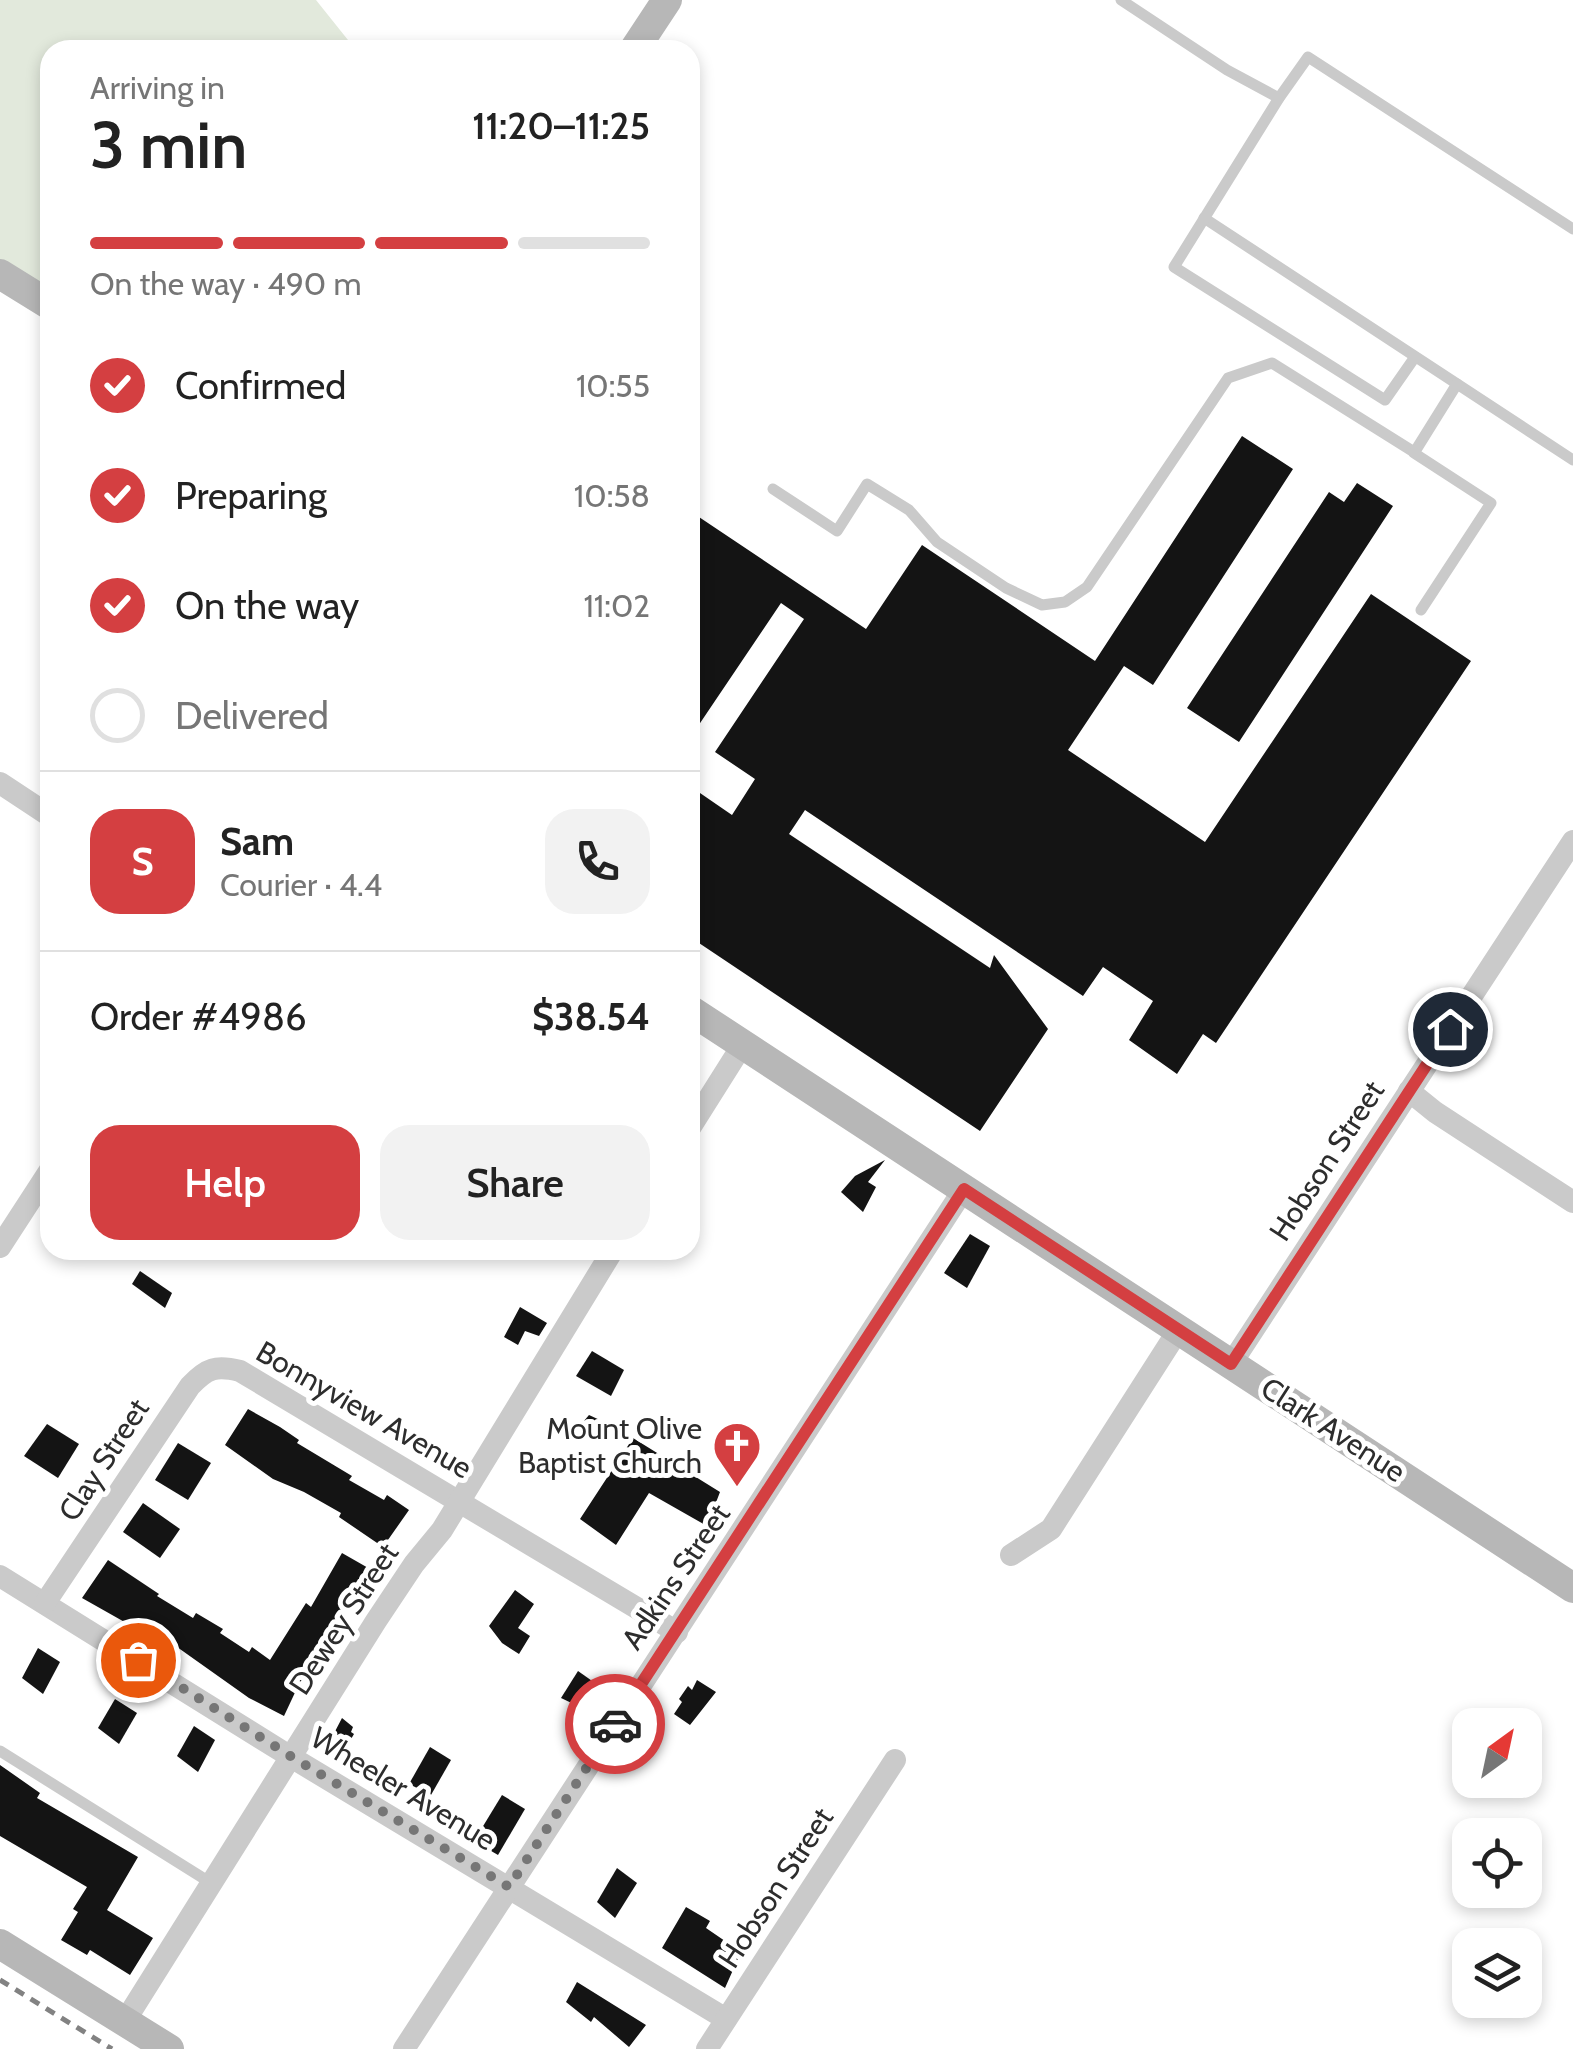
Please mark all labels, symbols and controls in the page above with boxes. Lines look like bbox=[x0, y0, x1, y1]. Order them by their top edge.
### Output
text: Arriving in bbox=[90, 68, 225, 107]
text: 11:20–11:25 bbox=[472, 102, 650, 149]
text: 3 min bbox=[90, 105, 247, 184]
text: On the way · 490 m bbox=[90, 264, 361, 303]
icon: check bbox=[90, 358, 145, 413]
text: Confirmed bbox=[175, 362, 346, 409]
text: 10:55 bbox=[576, 366, 650, 405]
icon: check bbox=[90, 468, 145, 523]
text: Preparing bbox=[175, 472, 327, 519]
text: 10:58 bbox=[574, 476, 650, 515]
icon: check bbox=[90, 578, 145, 633]
text: On the way bbox=[175, 582, 359, 629]
text: 11:02 bbox=[583, 586, 650, 625]
text: Delivered bbox=[175, 692, 329, 739]
button: phone bbox=[545, 809, 650, 914]
text: Sam bbox=[220, 818, 294, 865]
text: S bbox=[131, 838, 154, 885]
text: Courier · 4.4 bbox=[220, 865, 382, 904]
pin bbox=[1408, 987, 1493, 1072]
text: Order #4986 bbox=[90, 993, 307, 1040]
text: $38.54 bbox=[532, 993, 650, 1040]
icon: home bbox=[1423, 1002, 1478, 1057]
street label: Hobson Street bbox=[1261, 1074, 1392, 1248]
button: Help bbox=[90, 1125, 360, 1240]
button: Share bbox=[380, 1125, 650, 1240]
street label: Bonnyview Avenue bbox=[250, 1333, 479, 1486]
street label: Clark Avenue bbox=[1254, 1369, 1412, 1490]
street label: Clay Street bbox=[50, 1392, 157, 1528]
place label: Mount Olive Baptist Church bbox=[518, 1410, 702, 1481]
church icon: Mount Olive Baptist Church bbox=[711, 1420, 763, 1488]
street label: Adkins Street bbox=[613, 1497, 738, 1657]
street label: Dewey Street bbox=[281, 1536, 406, 1701]
pin bbox=[96, 1618, 181, 1703]
icon: bag bbox=[111, 1633, 166, 1688]
courier bbox=[565, 1674, 665, 1774]
icon: car bbox=[588, 1697, 643, 1752]
north arrow bbox=[1452, 1708, 1542, 1798]
map controls bbox=[1452, 1708, 1542, 2018]
street label: Wheeler Avenue bbox=[304, 1719, 502, 1858]
street label: Hobson Street bbox=[710, 1801, 841, 1975]
button: locate bbox=[1452, 1818, 1542, 1908]
button: layers bbox=[1452, 1928, 1542, 2018]

